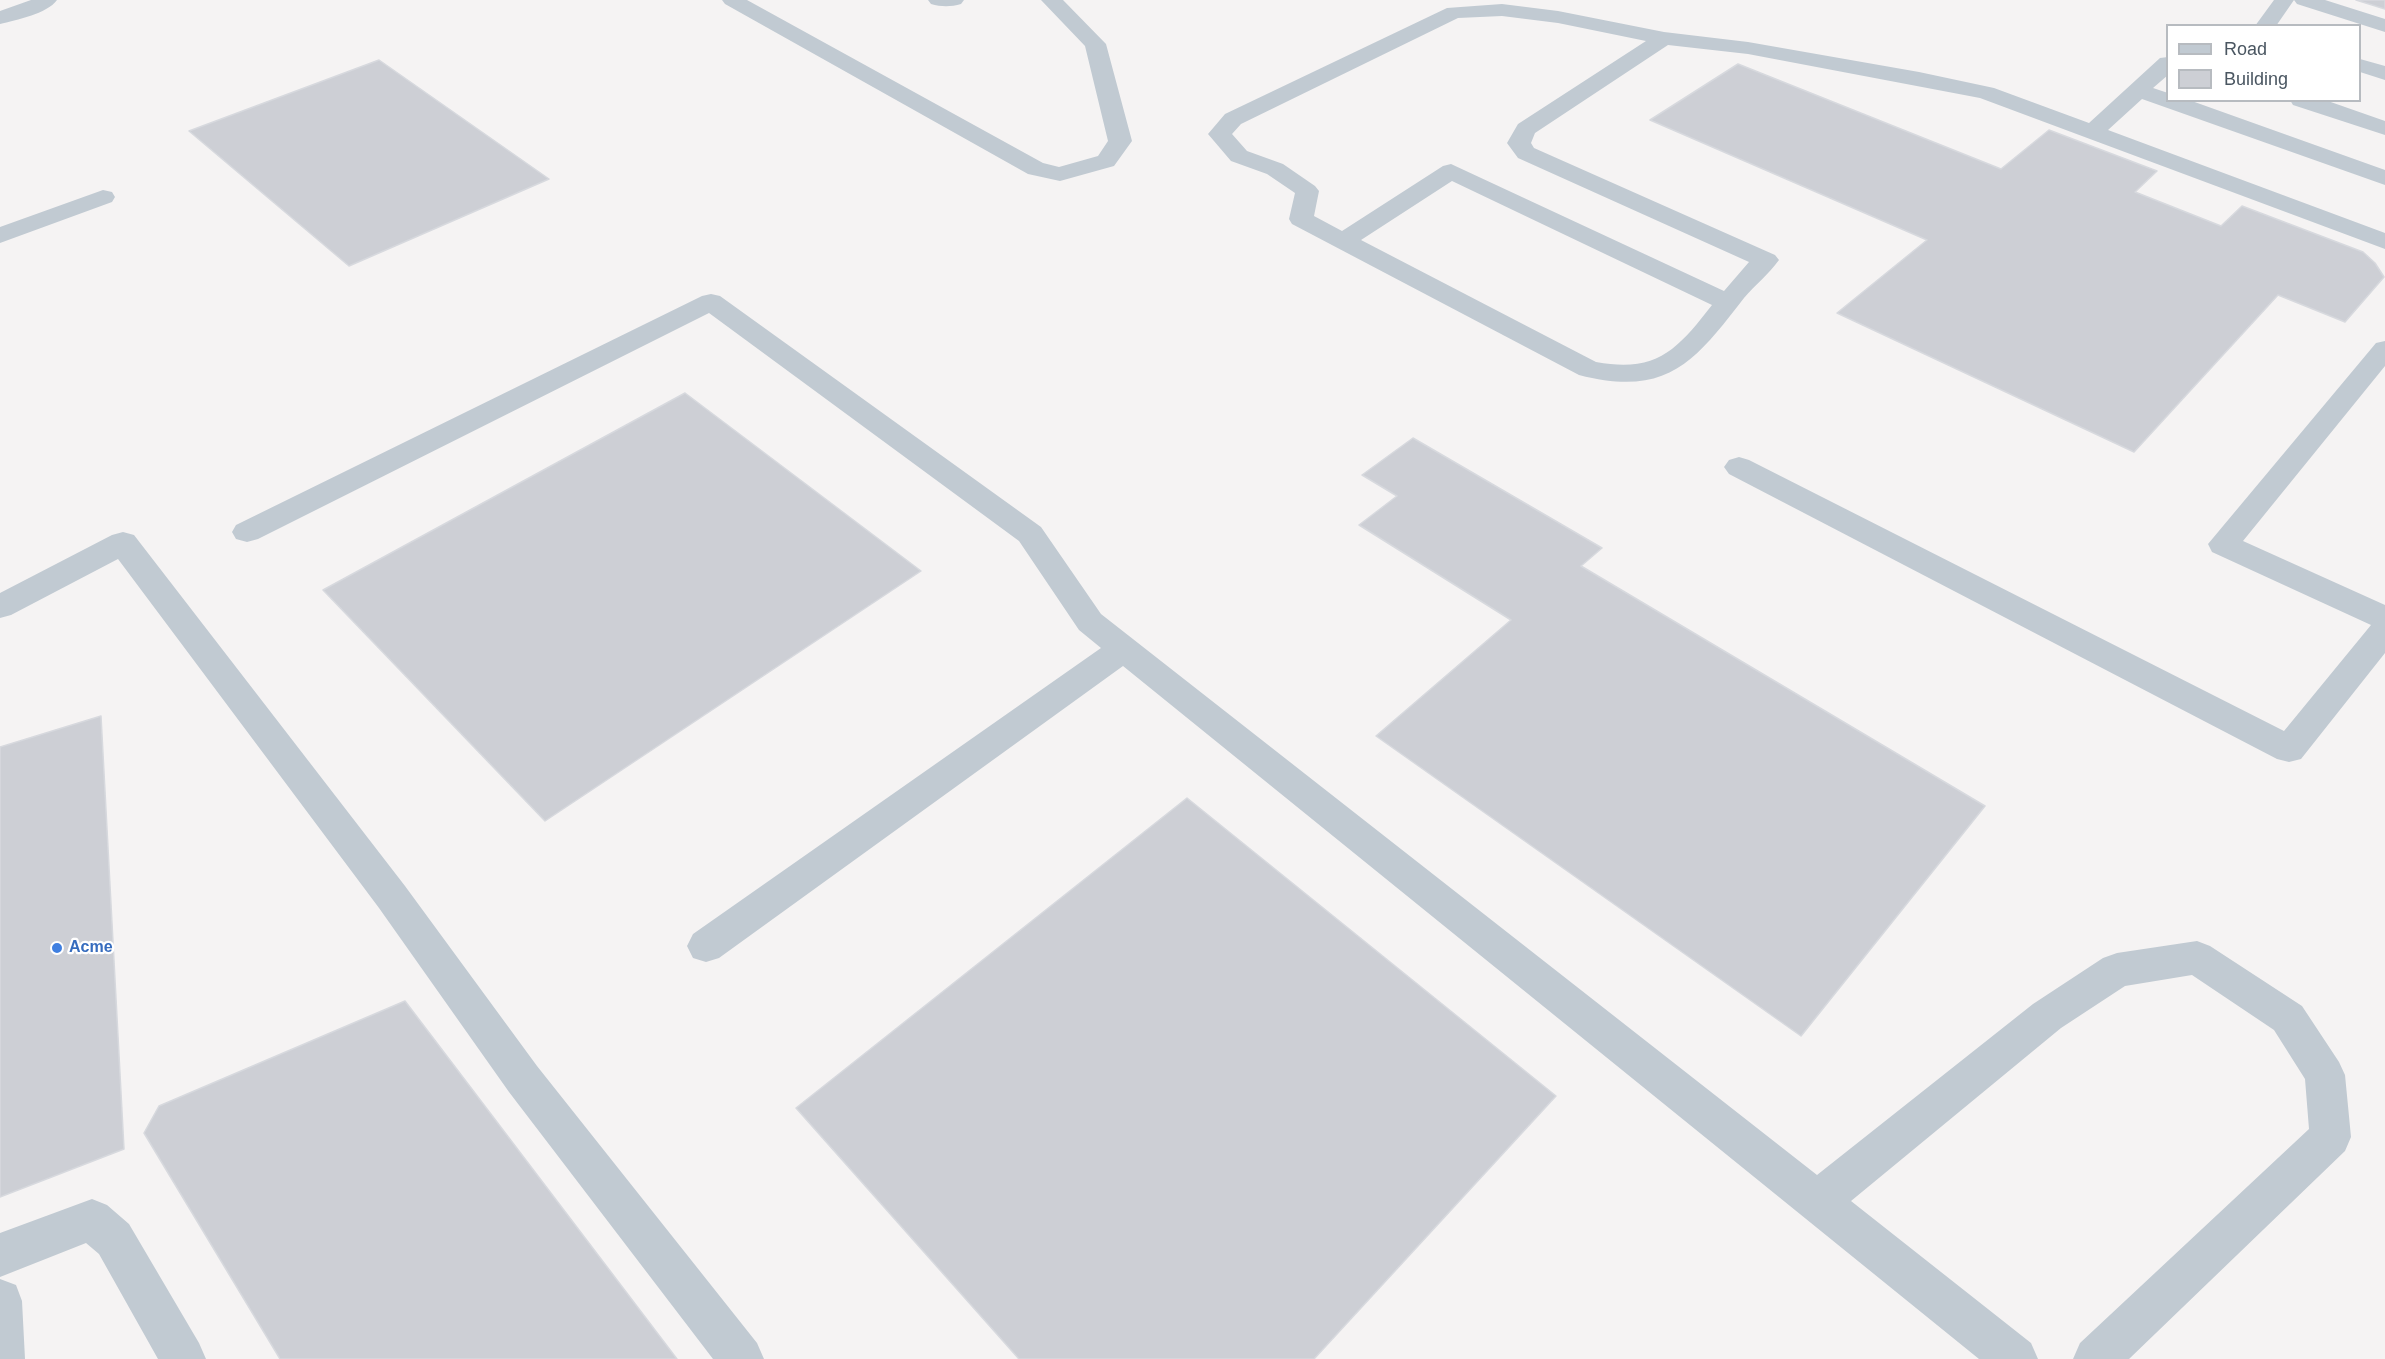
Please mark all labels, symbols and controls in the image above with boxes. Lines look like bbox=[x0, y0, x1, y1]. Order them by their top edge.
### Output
legend bbox=[2166, 24, 2361, 102]
text: Road bbox=[2224, 39, 2267, 59]
text: Building bbox=[2224, 69, 2288, 89]
place label: Acme bbox=[69, 938, 113, 958]
marker: Acme bbox=[50, 941, 64, 955]

